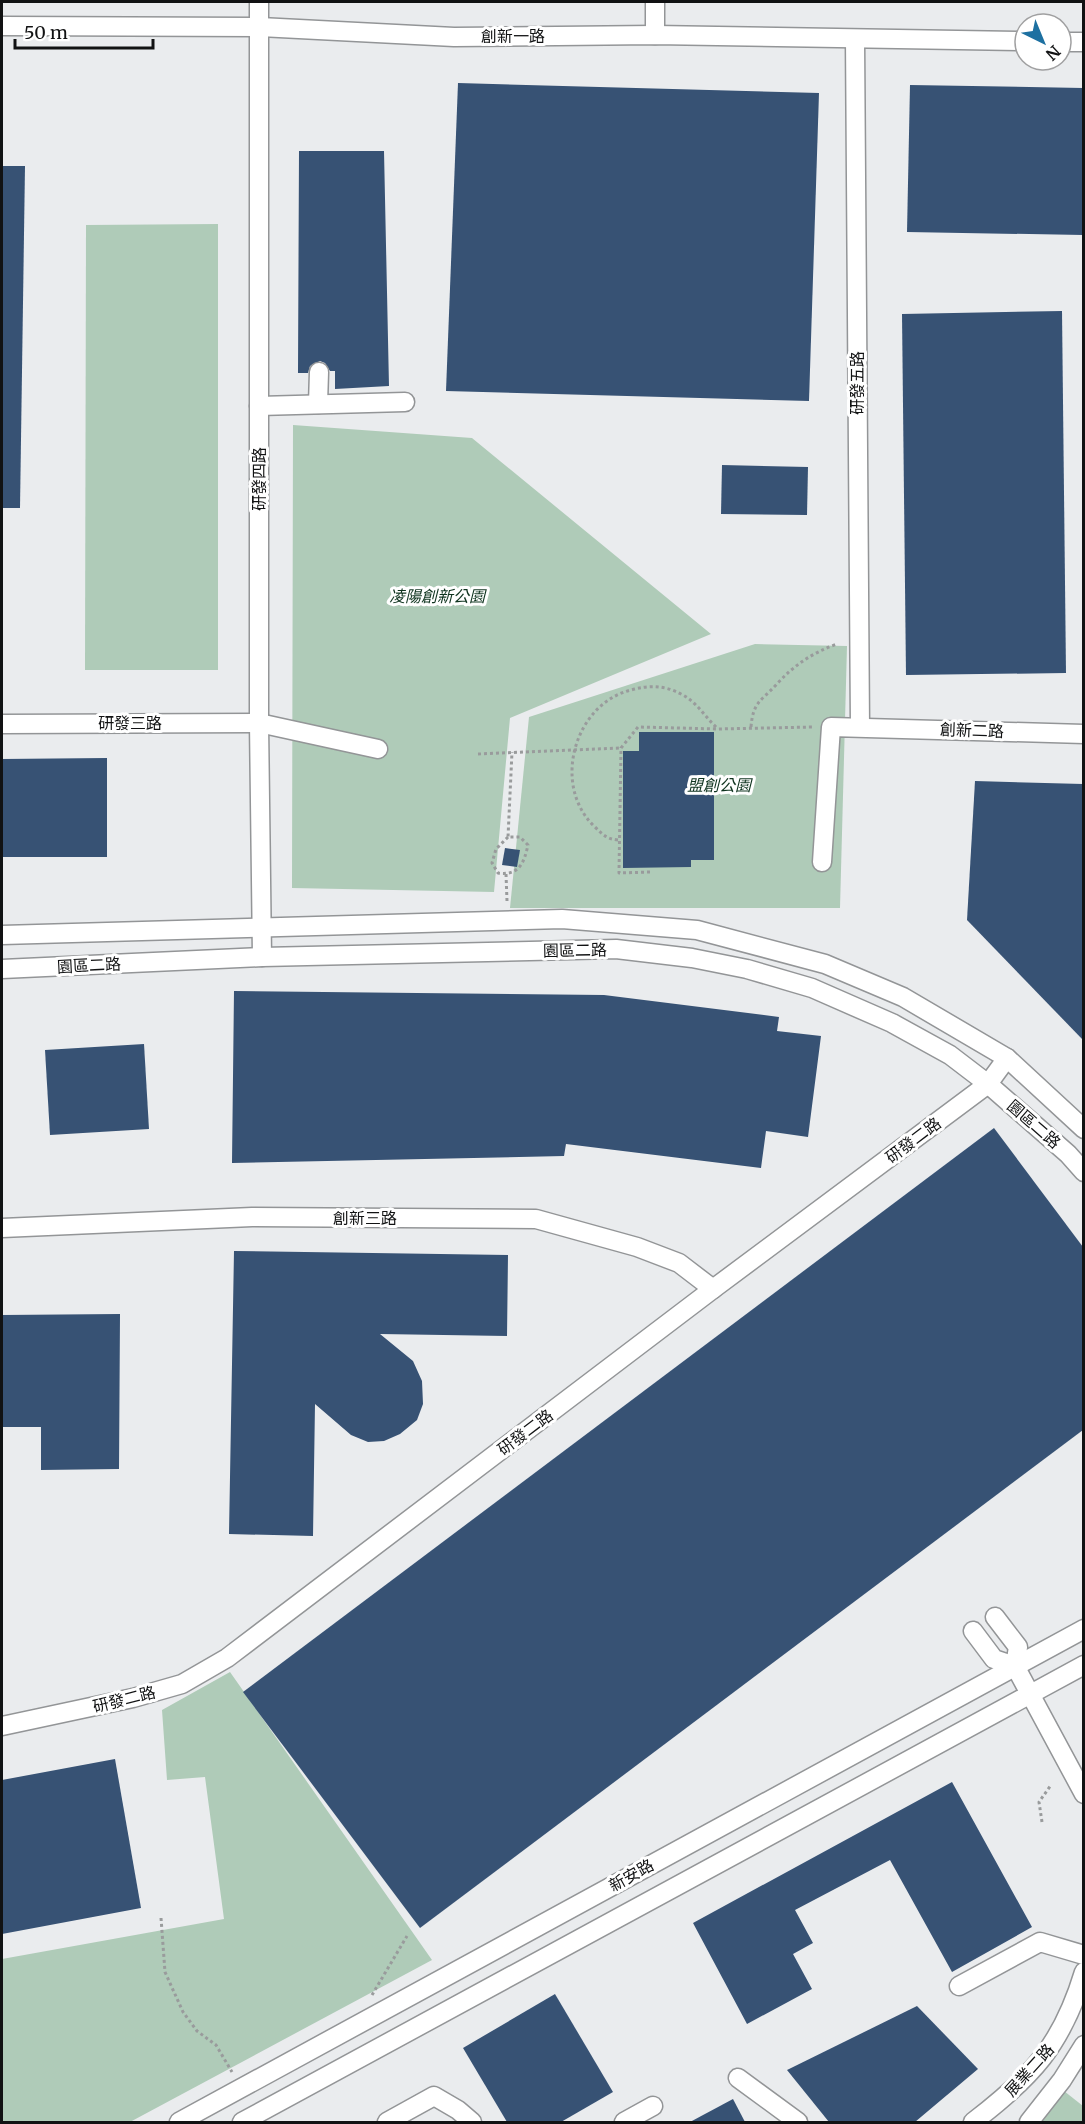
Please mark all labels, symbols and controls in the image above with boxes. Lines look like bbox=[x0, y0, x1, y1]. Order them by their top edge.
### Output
scale bar bbox=[15, 12, 153, 50]
north arrow bbox=[1013, 12, 1073, 72]
text: 50 m bbox=[24, 21, 68, 44]
street label: 創新一路 bbox=[481, 26, 545, 46]
text: N bbox=[1042, 41, 1065, 65]
street label: 研發五路 bbox=[847, 351, 867, 415]
street label: 研發四路 bbox=[249, 447, 269, 511]
park label: 凌陽創新公園 bbox=[389, 586, 487, 606]
street label: 研發三路 bbox=[98, 713, 162, 733]
street label: 創新二路 bbox=[940, 719, 1004, 741]
park label: 盟創公園 bbox=[687, 775, 753, 795]
street label: 園區二路 bbox=[543, 939, 607, 961]
street label: 園區二路 bbox=[57, 953, 121, 977]
street label: 園區二路 bbox=[1003, 1095, 1065, 1153]
street label: 研發二路 bbox=[881, 1113, 945, 1167]
street label: 創新三路 bbox=[333, 1208, 397, 1228]
street label: 研發二路 bbox=[493, 1405, 557, 1459]
street label: 研發二路 bbox=[91, 1682, 157, 1716]
street label: 新安路 bbox=[605, 1855, 657, 1895]
street label: 展業二路 bbox=[1000, 2040, 1058, 2100]

